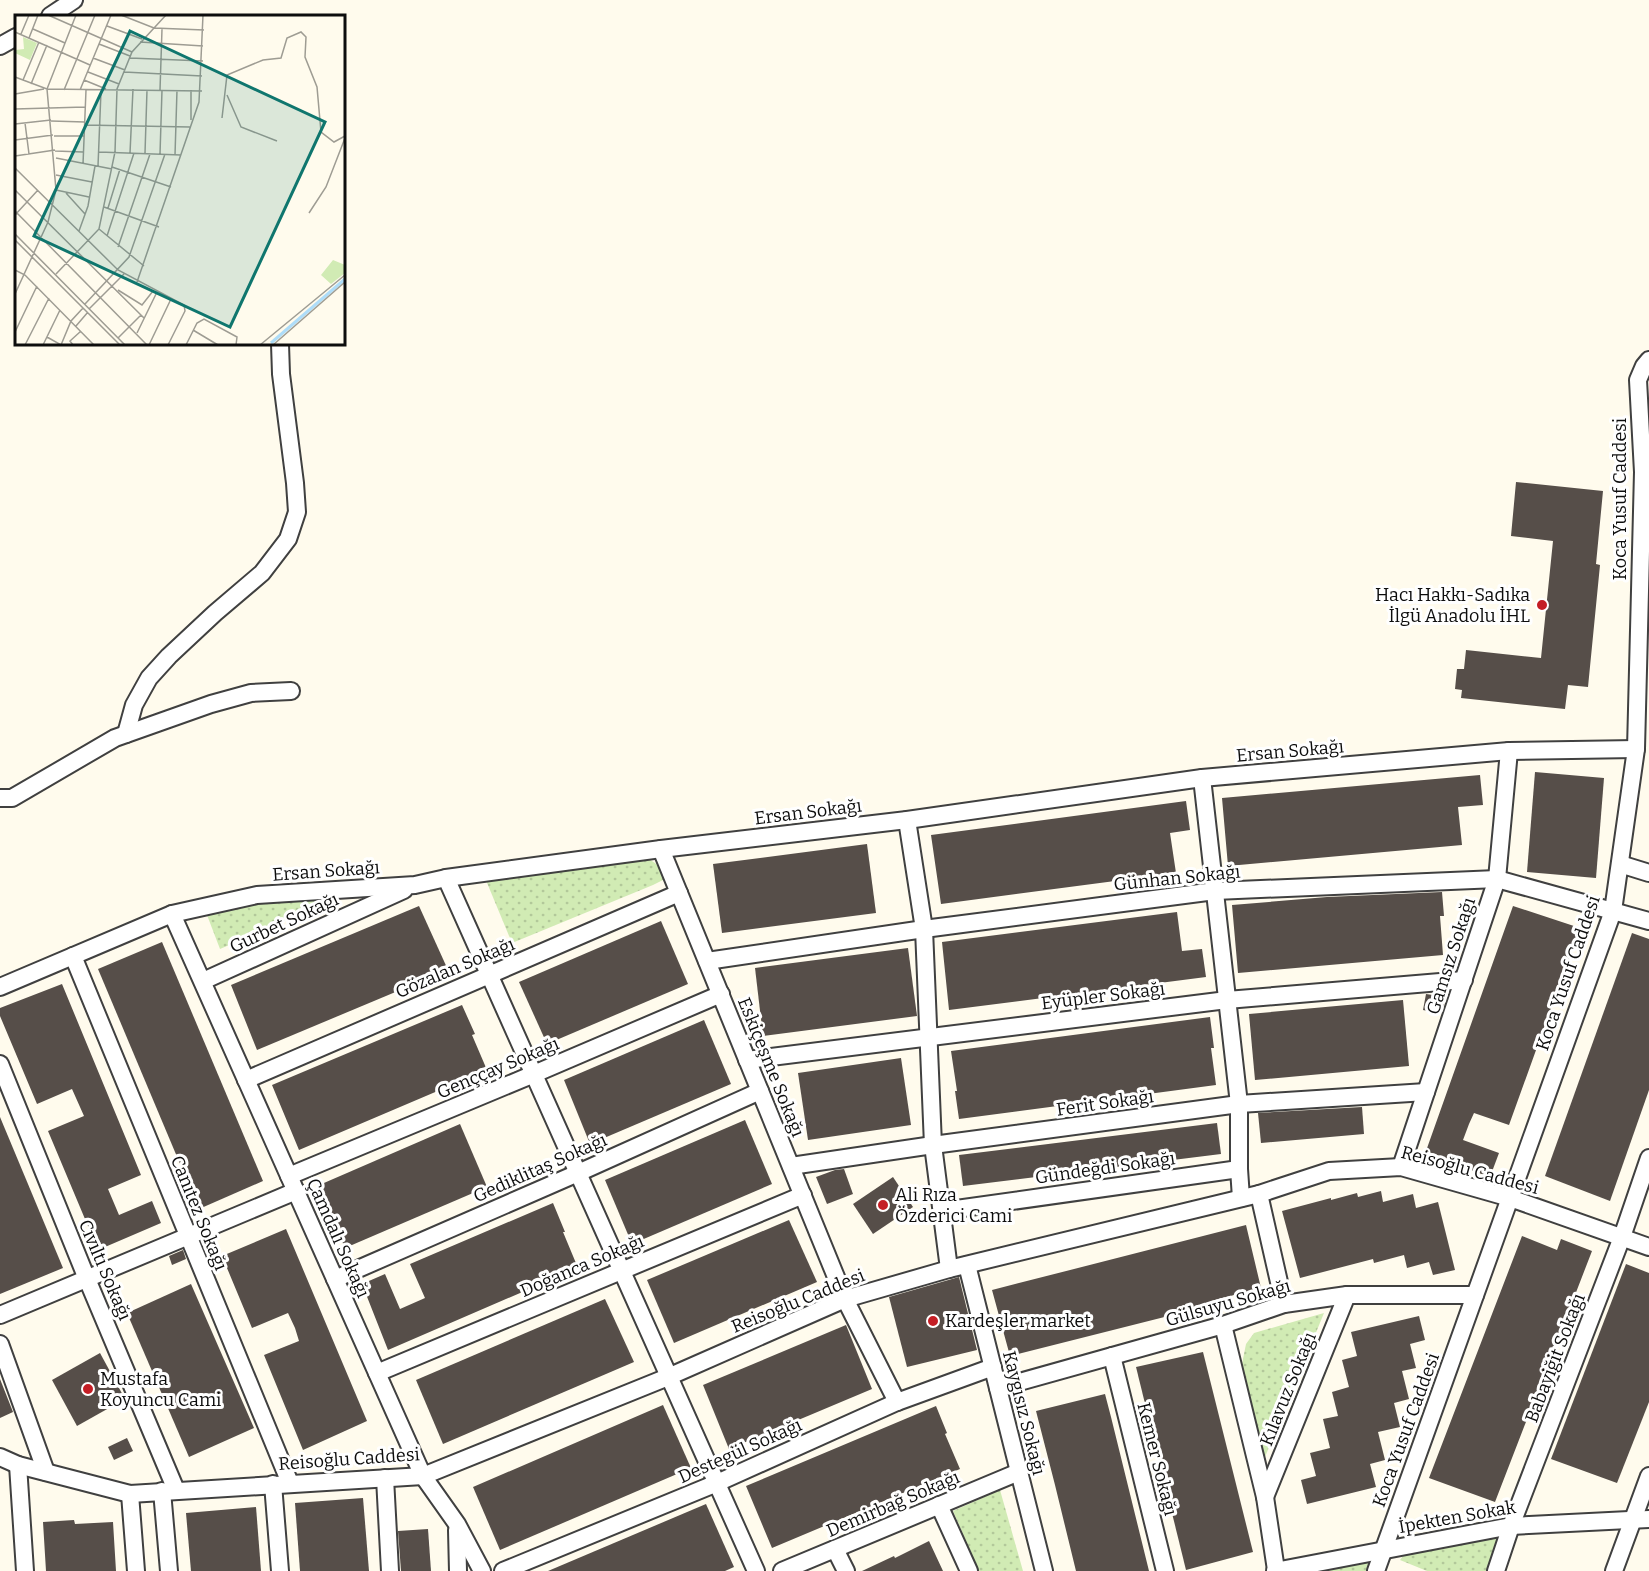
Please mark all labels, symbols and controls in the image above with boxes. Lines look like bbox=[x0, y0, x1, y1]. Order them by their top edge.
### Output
inset map bbox=[15, 15, 345, 345]
street label: Koca Yusuf Caddesi bbox=[1609, 418, 1631, 580]
place label: Hacı Hakkı-Sadıka İlgü Anadolu İHL bbox=[1375, 584, 1530, 627]
marker: Hacı Hakkı-Sadıka İlgü Anadolu İHL bbox=[1535, 598, 1549, 612]
street label: Ersan Sokağı bbox=[1235, 735, 1345, 767]
street label: Ersan Sokağı bbox=[753, 795, 863, 829]
street label: Ersan Sokağı bbox=[271, 856, 381, 886]
street label: Günhan Sokağı bbox=[1113, 860, 1241, 896]
street label: Gurbet Sokağı bbox=[226, 888, 342, 958]
street label: Koca Yusuf Caddesi bbox=[1531, 893, 1605, 1053]
street label: Gamsız Sokağı bbox=[1422, 895, 1480, 1017]
street label: Gözalan Sokağı bbox=[392, 933, 518, 1003]
street label: Eyüpler Sokağı bbox=[1040, 977, 1166, 1015]
street label: Eskiçeşme Sokağı bbox=[733, 994, 809, 1140]
street label: Genççay Sokağı bbox=[434, 1032, 562, 1104]
street label: Ferit Sokağı bbox=[1055, 1085, 1155, 1121]
street label: Gediklitaş Sokağı bbox=[470, 1129, 610, 1207]
street label: Reisoğlu Caddesi bbox=[1399, 1141, 1541, 1199]
street label: Gündeğdi Sokağı bbox=[1034, 1147, 1176, 1189]
street label: Canıtez Sokağı bbox=[166, 1152, 232, 1274]
street label: Çamdalı Sokağı bbox=[302, 1175, 374, 1301]
place label: Ali Rıza Özderici Cami bbox=[895, 1184, 1012, 1227]
marker: Ali Rıza Özderici Cami bbox=[876, 1198, 890, 1212]
street label: Cıvıltı Sokağı bbox=[74, 1216, 136, 1324]
street label: Doğanca Sokağı bbox=[517, 1230, 647, 1302]
street label: Reisoğlu Caddesi bbox=[728, 1264, 868, 1338]
street label: Gülsuyu Sokağı bbox=[1163, 1275, 1293, 1331]
street label: Babayiğit Sokağı bbox=[1520, 1290, 1590, 1426]
place label: Kardeşler market bbox=[945, 1310, 1091, 1332]
marker: Kardeşler market bbox=[926, 1314, 940, 1328]
street label: Kılavuz Sokağı bbox=[1255, 1329, 1321, 1449]
street label: Kaygısız Sokağı bbox=[998, 1349, 1050, 1477]
street label: Koca Yusuf Caddesi bbox=[1368, 1350, 1444, 1510]
place label: Mustafa Koyuncu Cami bbox=[100, 1368, 221, 1411]
marker: Mustafa Koyuncu Cami bbox=[81, 1382, 95, 1396]
street label: Kemer Sokağı bbox=[1132, 1400, 1182, 1518]
street label: Destegül Sokağı bbox=[675, 1414, 805, 1488]
street label: Reisoğlu Caddesi bbox=[278, 1443, 420, 1475]
street label: Demirbağ Sokağı bbox=[823, 1466, 963, 1542]
street label: İpekten Sokak bbox=[1397, 1496, 1518, 1538]

